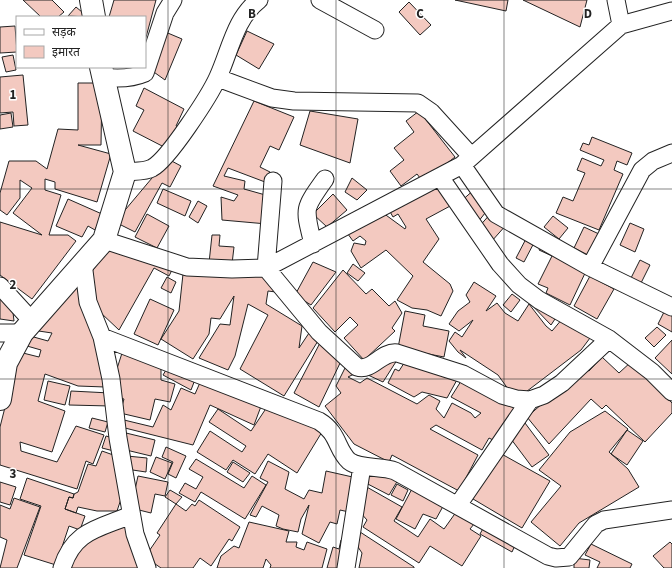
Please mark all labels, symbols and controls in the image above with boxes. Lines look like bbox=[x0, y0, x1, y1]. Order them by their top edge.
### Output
text: B bbox=[248, 5, 256, 23]
text: C bbox=[416, 5, 424, 23]
text: D bbox=[584, 5, 592, 23]
legend bbox=[16, 16, 146, 68]
text: सड़क bbox=[52, 24, 77, 41]
text: इमारत bbox=[52, 44, 81, 61]
text: 1 bbox=[10, 86, 17, 104]
text: 2 bbox=[10, 276, 17, 294]
text: 3 bbox=[10, 465, 17, 483]

